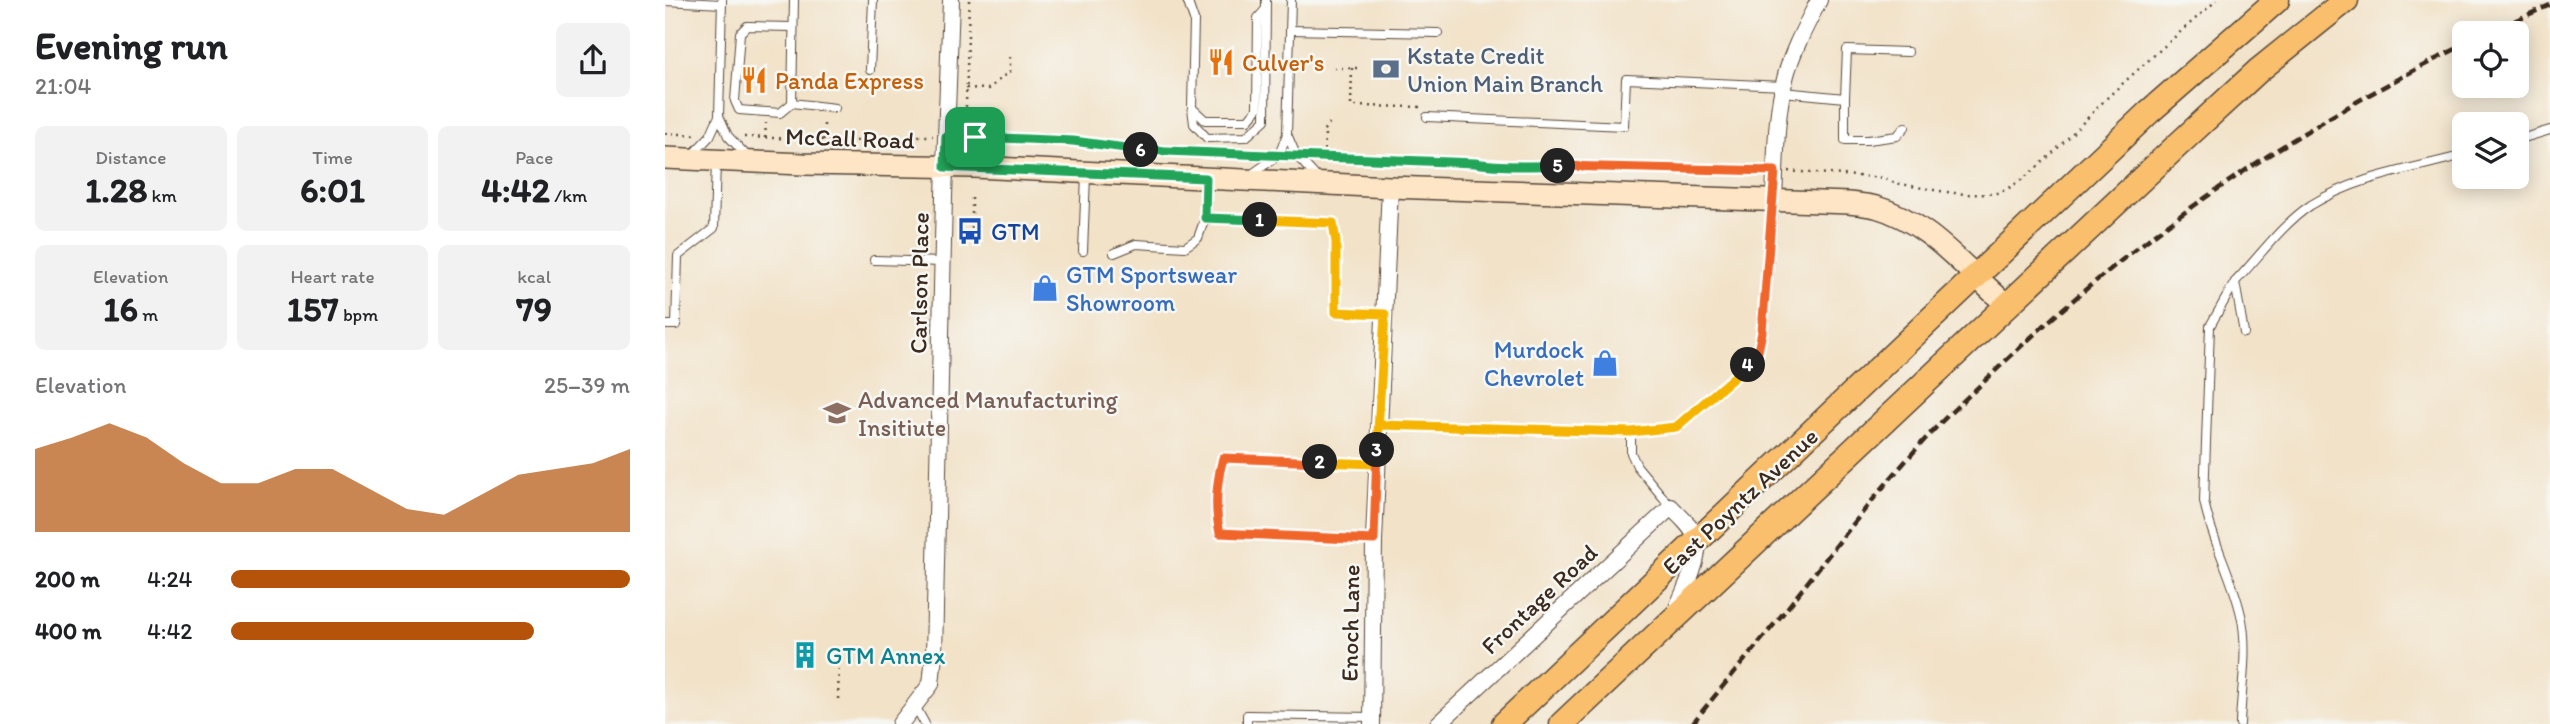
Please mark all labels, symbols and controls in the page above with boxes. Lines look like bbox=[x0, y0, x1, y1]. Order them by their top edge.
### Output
map controls bbox=[2452, 21, 2529, 189]
button: locate bbox=[2452, 21, 2529, 98]
text: Evening run bbox=[35, 23, 228, 69]
button: share bbox=[556, 23, 630, 97]
place label: Kstate Credit Union Main Branch bbox=[1407, 41, 1603, 98]
restaurant icon: Culver's bbox=[1206, 47, 1236, 77]
place label: Culver's bbox=[1242, 48, 1325, 77]
bank icon: Kstate Credit Union Main Branch bbox=[1371, 54, 1401, 84]
restaurant icon: Panda Express bbox=[739, 65, 769, 95]
place label: Panda Express bbox=[775, 66, 924, 95]
text: 21:04 bbox=[35, 72, 91, 100]
pin bbox=[945, 107, 1005, 167]
button: layers bbox=[2452, 112, 2529, 189]
icon: arrive bbox=[956, 118, 994, 156]
street label: McCall Road bbox=[785, 121, 915, 155]
pin: 6 bbox=[1123, 132, 1159, 168]
text: 6 bbox=[1135, 138, 1146, 161]
text: Distance bbox=[95, 146, 166, 169]
text: Time bbox=[312, 146, 353, 169]
text: Pace bbox=[515, 146, 553, 169]
pin: 5 bbox=[1541, 148, 1575, 184]
text: 5 bbox=[1553, 154, 1562, 177]
text: 1.28 bbox=[85, 169, 147, 211]
text: 6:01 bbox=[300, 169, 365, 211]
text: 4:42 bbox=[481, 169, 550, 211]
text: km bbox=[147, 184, 177, 207]
text: /km bbox=[550, 184, 587, 207]
pin: 1 bbox=[1243, 202, 1277, 238]
text: 1 bbox=[1255, 208, 1264, 231]
street label: Carlson Place bbox=[903, 212, 935, 354]
bus stop icon: GTM bbox=[955, 216, 985, 246]
place label: GTM bbox=[991, 217, 1040, 246]
place label: GTM Sportswear Showroom bbox=[1066, 260, 1238, 317]
text: Elevation bbox=[93, 265, 169, 288]
text: Heart rate bbox=[290, 265, 375, 288]
text: kcal bbox=[517, 265, 551, 288]
shop icon: GTM Sportswear Showroom bbox=[1030, 273, 1060, 303]
text: 16 bbox=[103, 288, 138, 330]
text: 157 bbox=[287, 288, 339, 330]
text: 79 bbox=[516, 288, 552, 330]
text: m bbox=[138, 303, 158, 326]
text: bpm bbox=[339, 303, 378, 326]
place label: Murdock Chevrolet bbox=[1484, 335, 1585, 392]
shop icon: Murdock Chevrolet bbox=[1590, 348, 1620, 378]
pin: 4 bbox=[1731, 348, 1765, 382]
text: 4 bbox=[1742, 353, 1753, 376]
text: Elevation bbox=[35, 371, 126, 399]
text: 25–39 m bbox=[544, 371, 630, 399]
place label: Advanced Manufacturing Insitiute bbox=[858, 385, 1118, 442]
school or university icon: Advanced Manufacturing Insitiute bbox=[822, 398, 852, 428]
street label: East Poyntz Avenue bbox=[1656, 421, 1824, 581]
pin: 3 bbox=[1359, 433, 1395, 468]
text: 3 bbox=[1371, 438, 1382, 461]
pin: 2 bbox=[1303, 444, 1337, 480]
text: 2 bbox=[1315, 450, 1325, 473]
street label: Frontage Road bbox=[1475, 538, 1603, 660]
street label: Enoch Lane bbox=[1334, 564, 1366, 682]
text: 200 m bbox=[35, 565, 100, 593]
text: 4:24 bbox=[147, 565, 192, 593]
text: 400 m bbox=[35, 617, 102, 645]
text: 4:42 bbox=[147, 617, 192, 645]
building icon: GTM Annex bbox=[790, 640, 820, 670]
place label: GTM Annex bbox=[826, 641, 945, 670]

